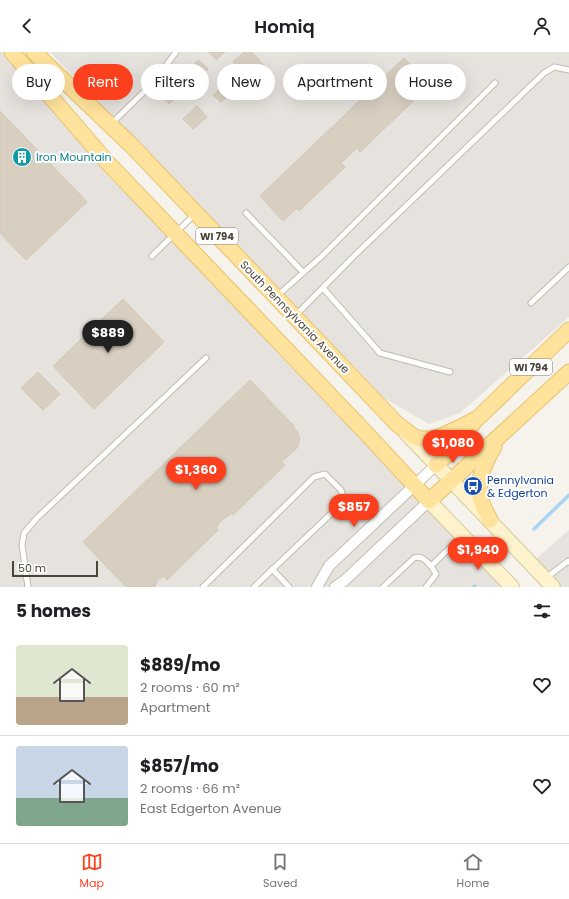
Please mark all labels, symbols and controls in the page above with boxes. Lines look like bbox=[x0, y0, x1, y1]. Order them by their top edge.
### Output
text: Homiq bbox=[254, 14, 315, 39]
icon: back bbox=[16, 15, 38, 37]
icon: person bbox=[531, 15, 553, 37]
chip: Buy bbox=[12, 64, 65, 100]
chip: Rent bbox=[73, 64, 133, 100]
chip: Filters bbox=[141, 64, 209, 100]
chip: New bbox=[217, 64, 275, 100]
chip: Apartment bbox=[283, 64, 387, 100]
chip: House bbox=[395, 64, 466, 100]
building icon: Iron Mountain bbox=[11, 146, 33, 168]
place label: Iron Mountain bbox=[36, 149, 112, 165]
road number: WI 794 bbox=[196, 228, 238, 244]
street label: South Pennsylvania Avenue bbox=[237, 257, 353, 377]
pin: $889 bbox=[84, 320, 132, 354]
text: $889 bbox=[91, 323, 125, 342]
road number: WI 794 bbox=[510, 359, 552, 375]
pin: $1,080 bbox=[420, 430, 486, 464]
text: $1,080 bbox=[432, 433, 474, 452]
pin: $1,360 bbox=[163, 457, 229, 491]
text: $1,360 bbox=[175, 460, 217, 479]
place label: Pennylvania & Edgerton bbox=[487, 472, 554, 501]
bus stop icon: Pennylvania & Edgerton bbox=[462, 475, 484, 497]
pin: $857 bbox=[330, 494, 378, 528]
text: $857 bbox=[338, 497, 370, 516]
pin: $1,940 bbox=[445, 537, 511, 571]
text: $1,940 bbox=[457, 540, 499, 559]
scale bar bbox=[12, 559, 98, 578]
text: 50 m bbox=[18, 560, 46, 576]
text: 5 homes bbox=[16, 599, 91, 623]
icon: filters bbox=[531, 600, 553, 622]
text: $889/mo bbox=[140, 653, 220, 677]
icon: home bbox=[48, 661, 96, 709]
icon: heart bbox=[531, 674, 553, 696]
text: 2 rooms · 60 m² bbox=[140, 678, 240, 697]
text: Apartment bbox=[140, 698, 210, 717]
text: $857/mo bbox=[140, 754, 219, 778]
icon: home bbox=[48, 762, 96, 810]
icon: heart bbox=[531, 775, 553, 797]
text: 2 rooms · 66 m² bbox=[140, 779, 240, 798]
text: East Edgerton Avenue bbox=[140, 799, 281, 818]
tab: Map bbox=[80, 851, 104, 892]
tab: Saved bbox=[263, 851, 297, 892]
tab: Home bbox=[457, 851, 489, 892]

